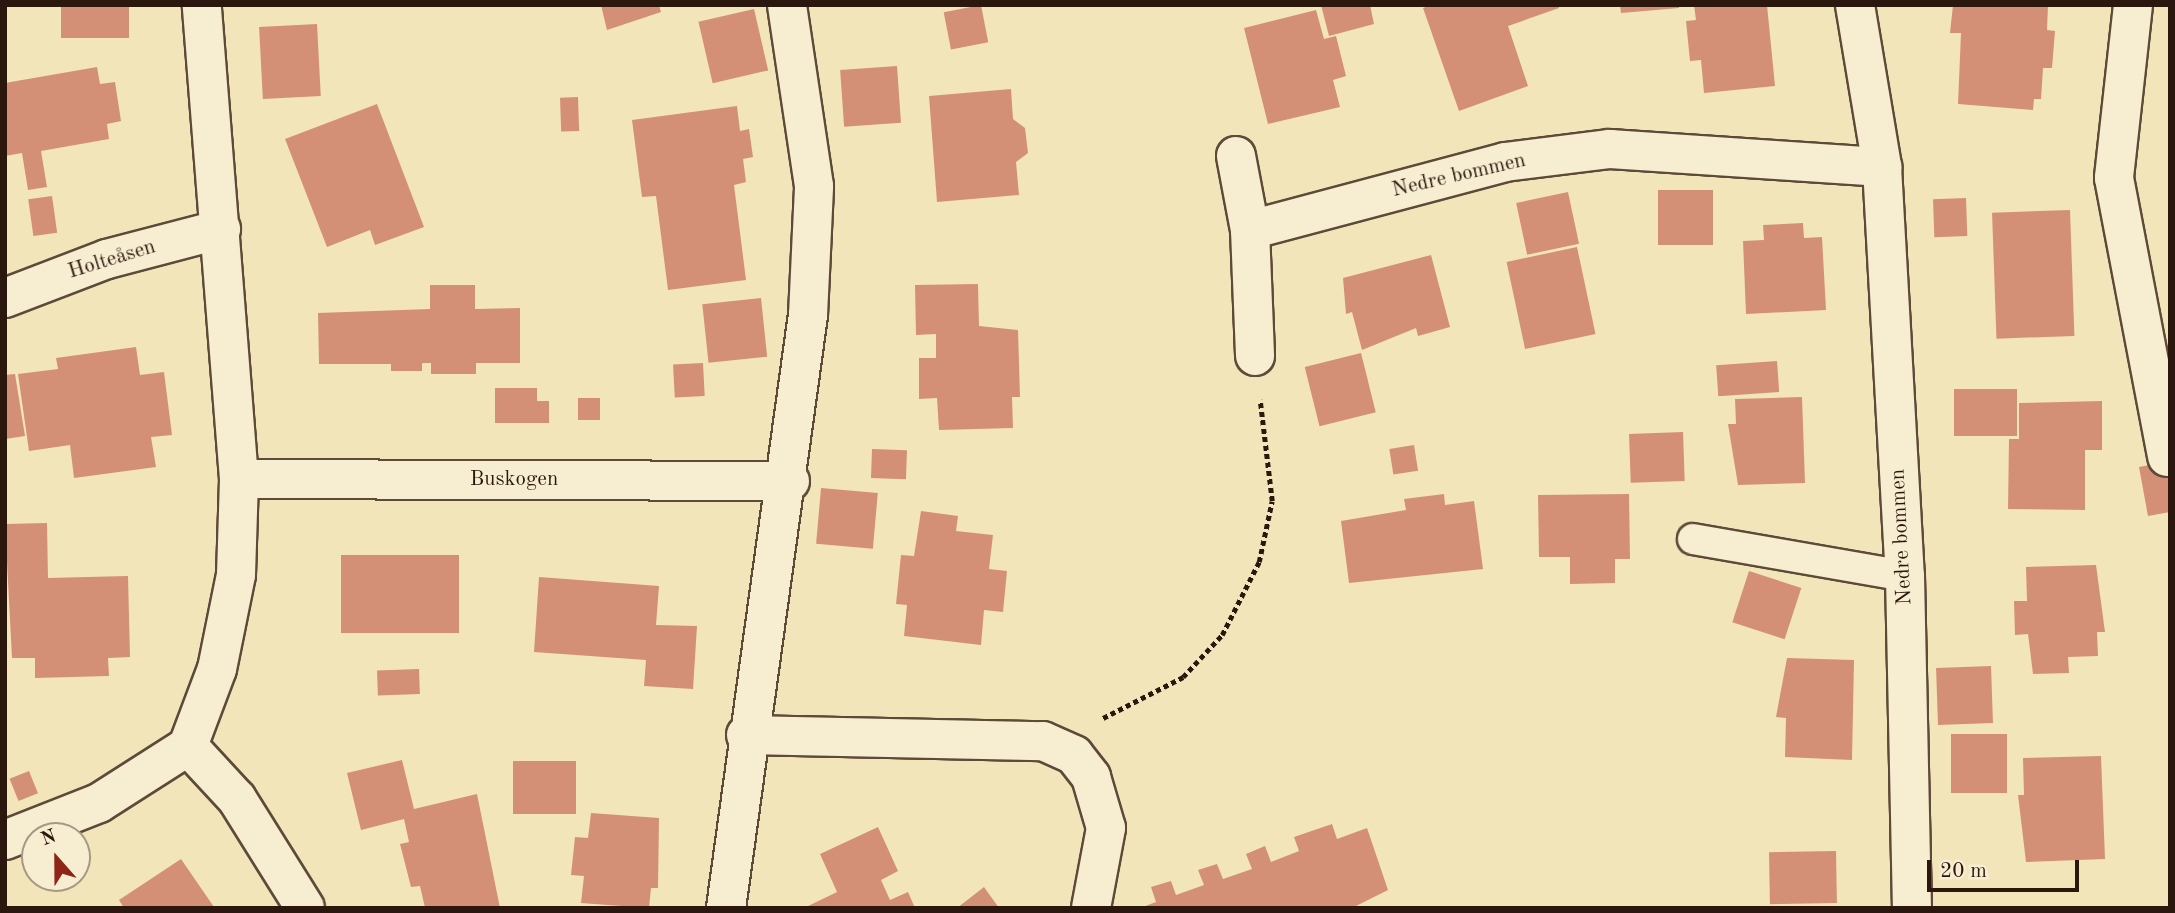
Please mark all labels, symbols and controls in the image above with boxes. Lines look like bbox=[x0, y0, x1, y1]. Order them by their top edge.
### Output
street label: Nedre bommen bbox=[1390, 148, 1528, 204]
street label: Holteåsen bbox=[65, 235, 159, 285]
street label: Buskogen bbox=[470, 467, 558, 493]
street label: Nedre bommen bbox=[1886, 468, 1918, 606]
north arrow bbox=[21, 822, 91, 892]
text: N bbox=[39, 827, 59, 850]
scale bar bbox=[1930, 846, 2082, 890]
text: 20 m bbox=[1940, 861, 1987, 882]

